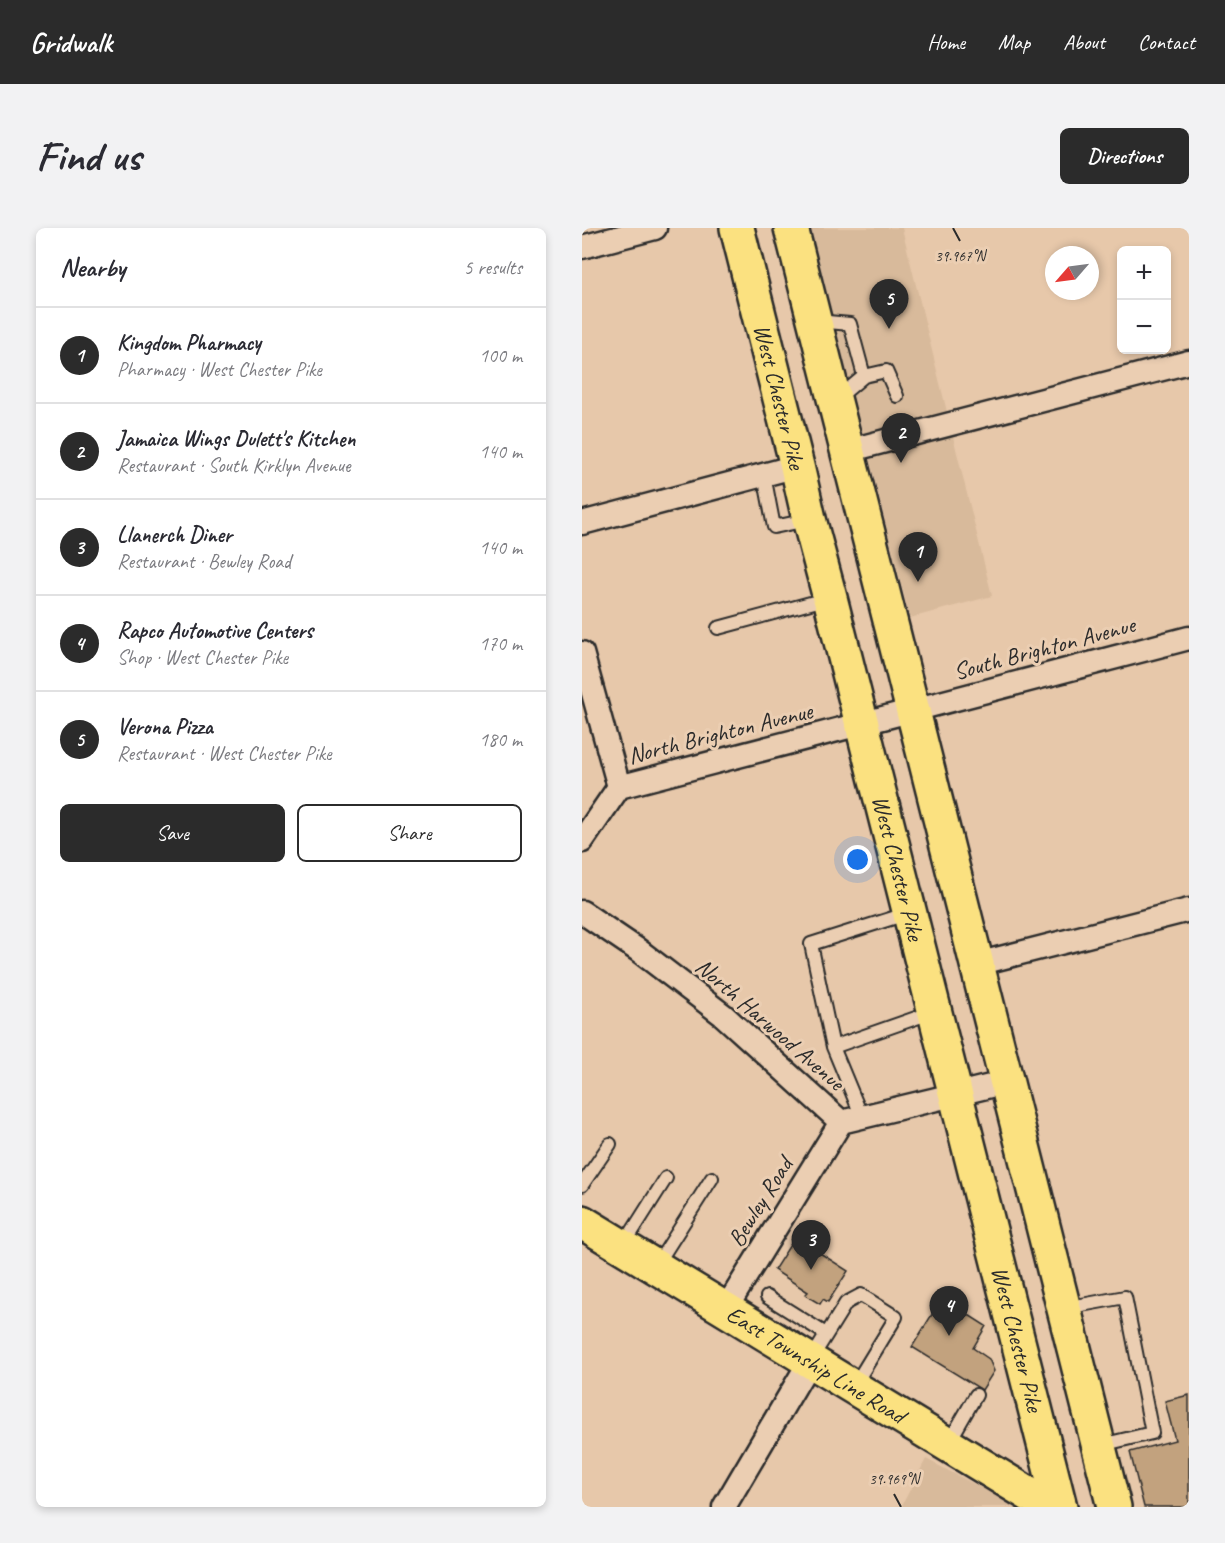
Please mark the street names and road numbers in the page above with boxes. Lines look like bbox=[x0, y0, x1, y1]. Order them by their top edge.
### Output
street label: West Chester Pike bbox=[747, 321, 813, 474]
street label: South Brighton Avenue bbox=[950, 609, 1140, 687]
street label: North Brighton Avenue bbox=[625, 695, 818, 770]
street label: West Chester Pike bbox=[866, 792, 932, 946]
street label: North Harwood Avenue bbox=[689, 951, 852, 1098]
street label: Bewley Road bbox=[721, 1149, 801, 1252]
street label: West Chester Pike bbox=[985, 1263, 1051, 1417]
street label: East Township Line Road bbox=[721, 1299, 914, 1432]

